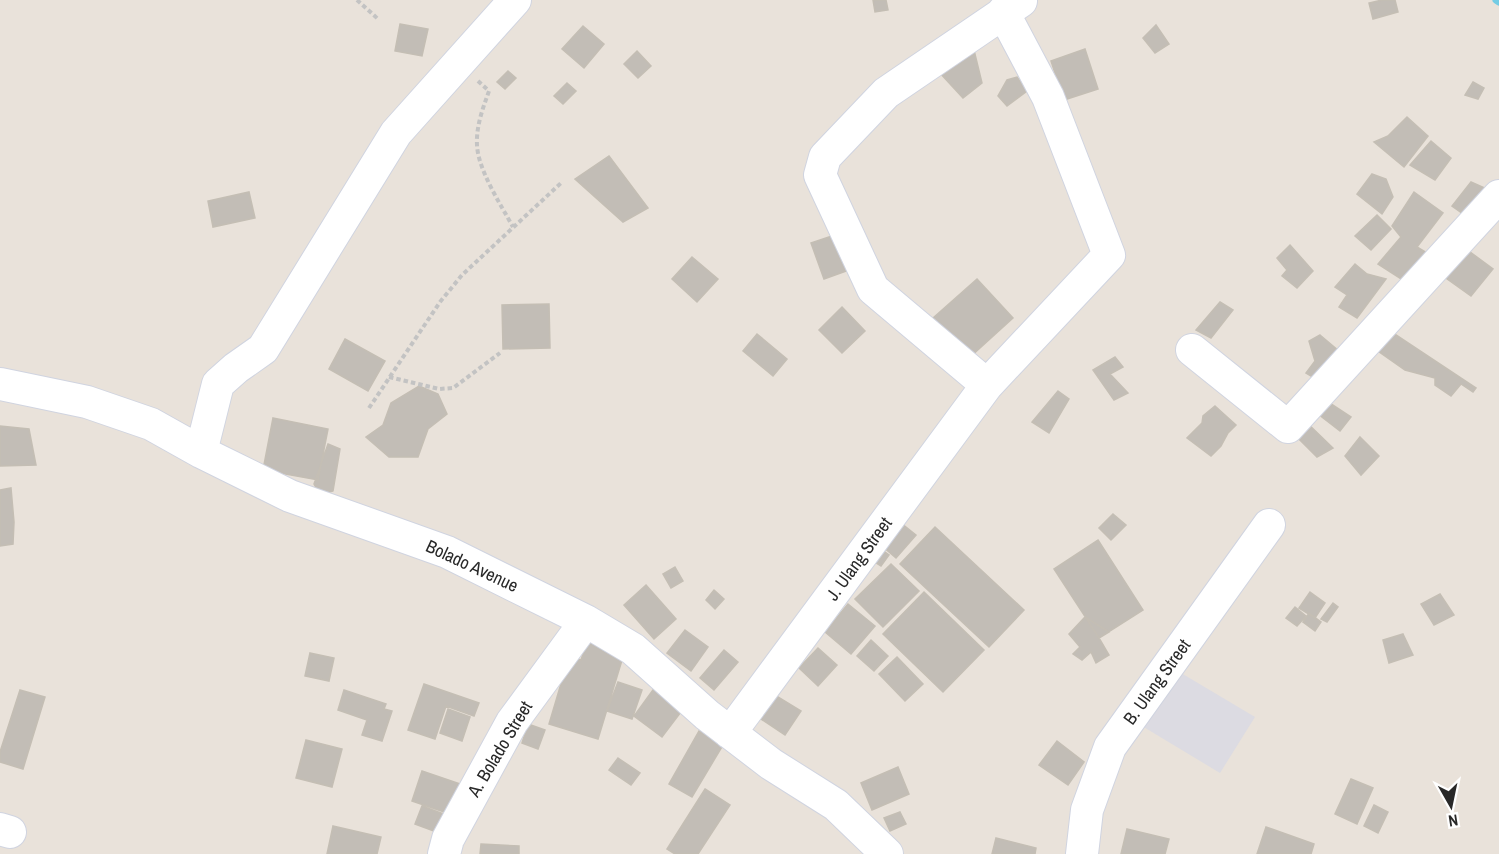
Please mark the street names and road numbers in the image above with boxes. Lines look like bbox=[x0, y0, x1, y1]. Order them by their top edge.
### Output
street label: J. Ulang Street bbox=[820, 512, 897, 606]
street label: Bolado Avenue bbox=[422, 533, 522, 598]
street label: B. Ulang Street bbox=[1117, 634, 1196, 730]
street label: A. Bolado Street bbox=[461, 696, 538, 802]

